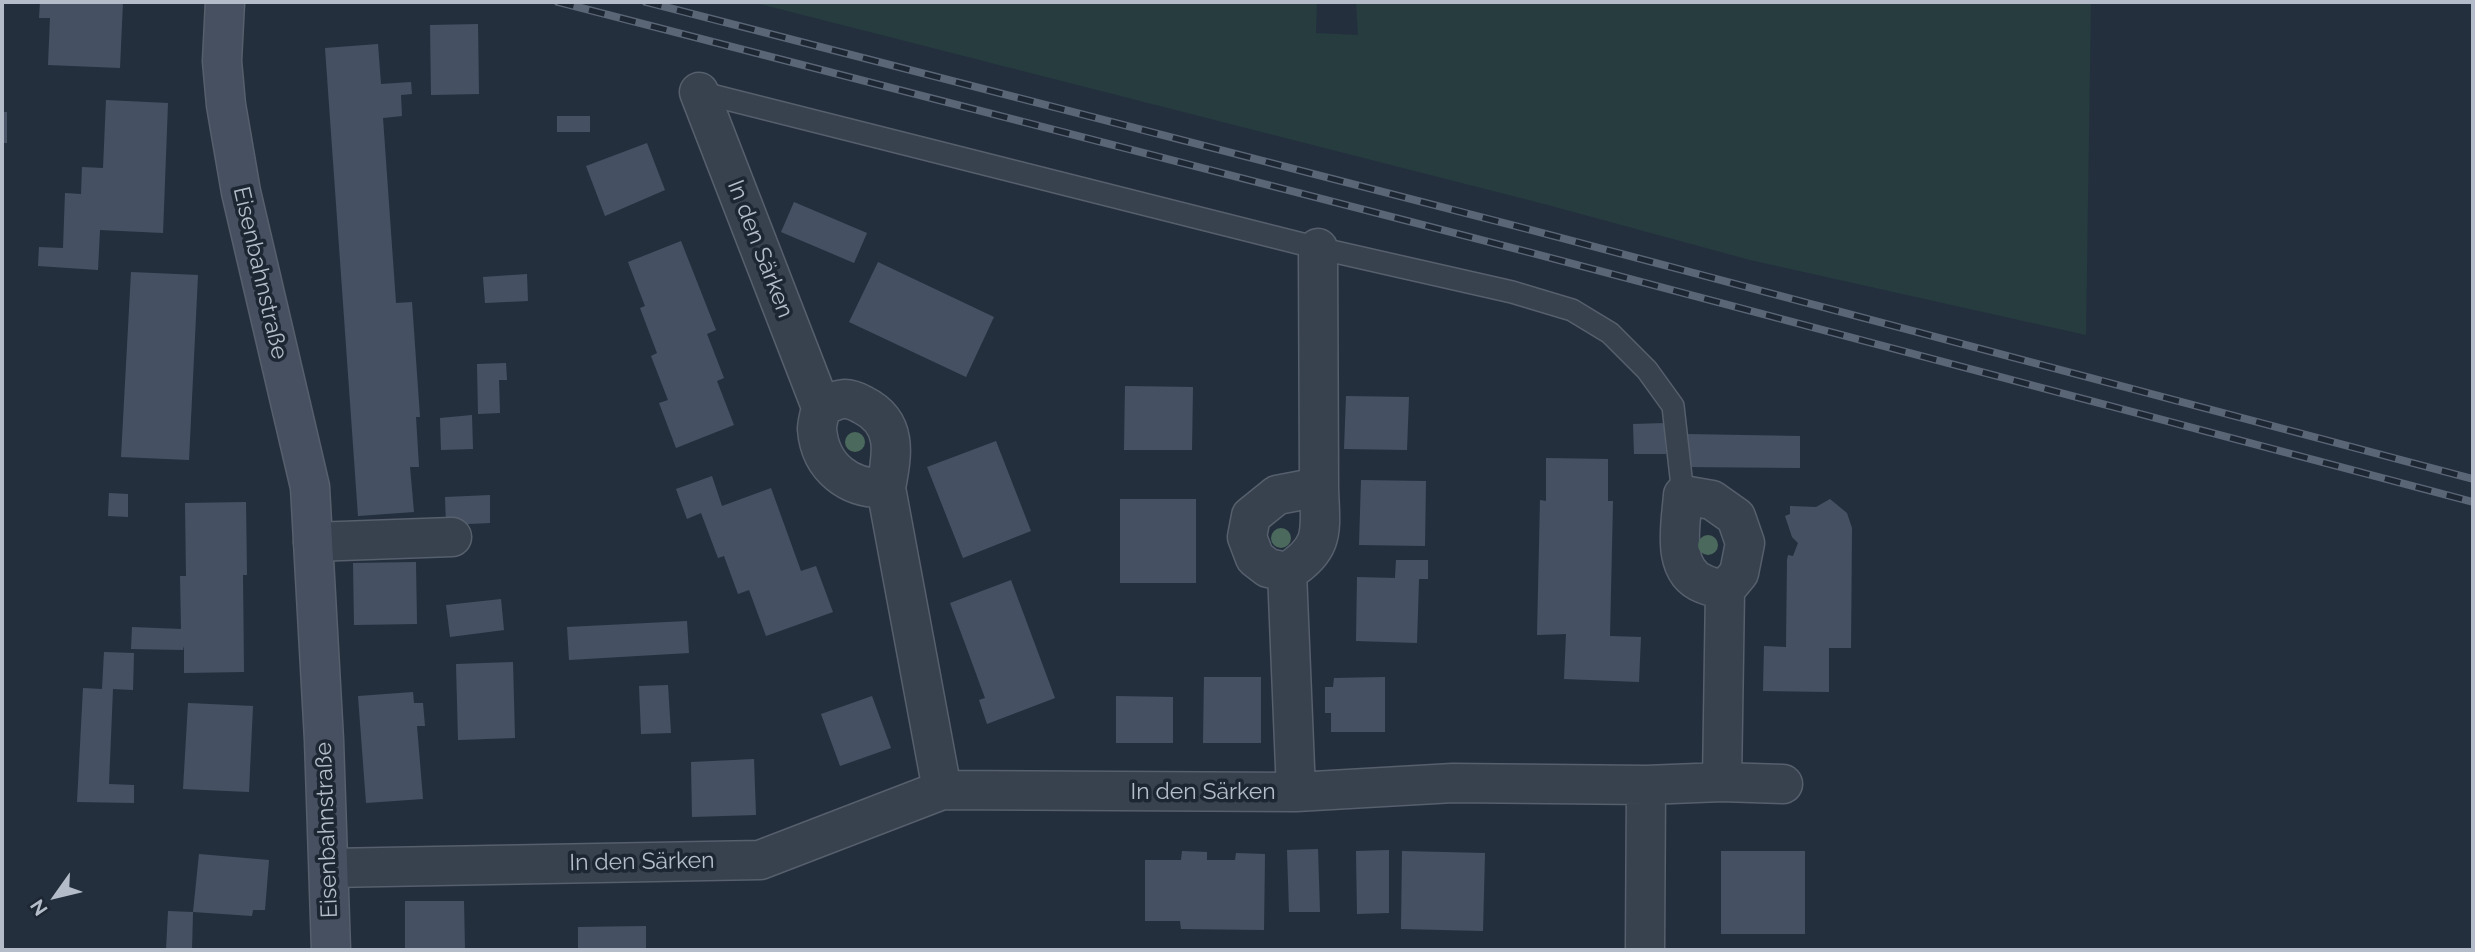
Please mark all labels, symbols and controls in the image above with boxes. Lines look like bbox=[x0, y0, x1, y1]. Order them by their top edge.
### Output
street label: In den Särken bbox=[721, 176, 799, 322]
street label: Eisenbahnstraße bbox=[227, 184, 293, 362]
street label: Eisenbahnstraße bbox=[310, 742, 344, 918]
street label: In den Särken bbox=[1130, 778, 1276, 806]
street label: In den Särken bbox=[569, 847, 715, 877]
north arrow bbox=[21, 861, 91, 931]
text: N bbox=[25, 896, 52, 920]

